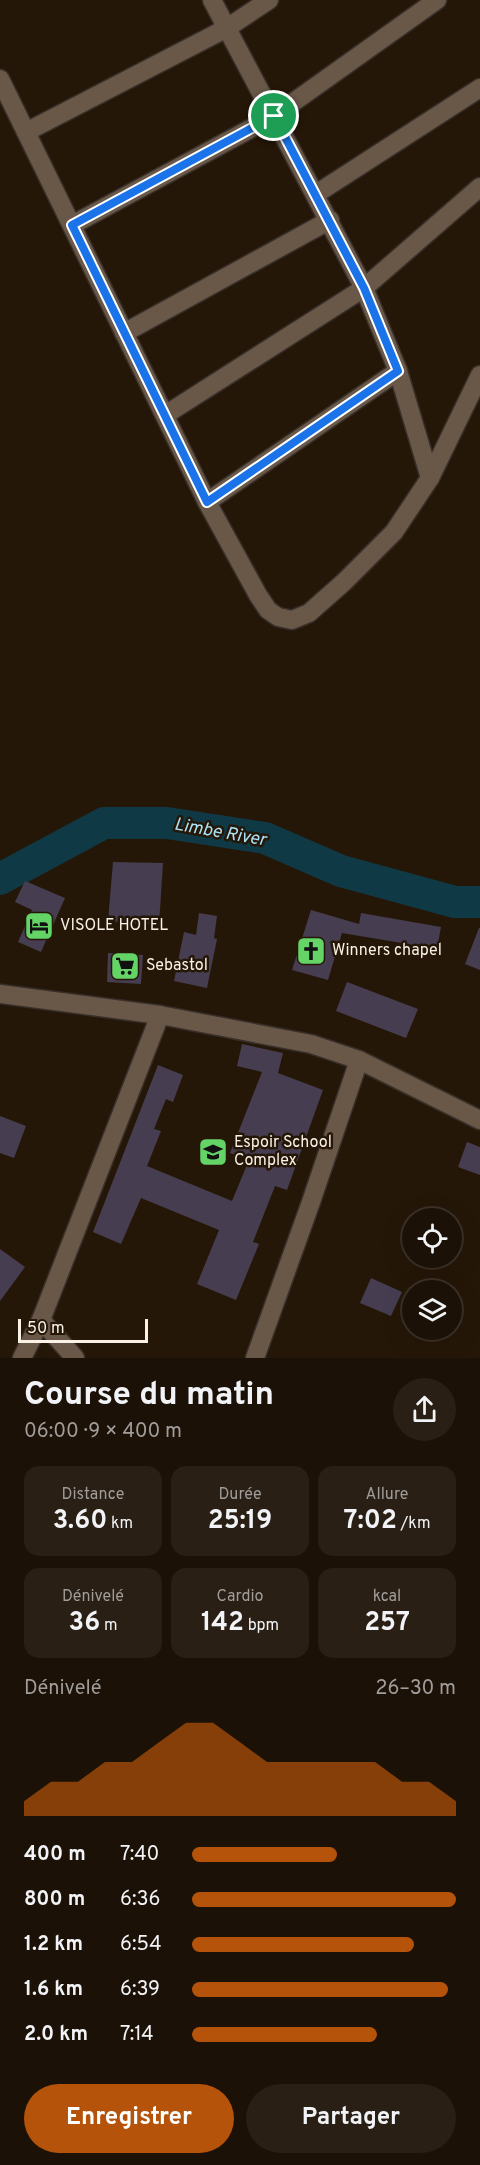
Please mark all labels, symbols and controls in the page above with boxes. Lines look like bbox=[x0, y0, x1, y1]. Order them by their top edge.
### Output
pin bbox=[248, 90, 299, 141]
icon: arrive bbox=[257, 99, 290, 132]
water label: Limbe River bbox=[172, 814, 270, 853]
hotel icon: VISOLE HOTEL bbox=[23, 910, 55, 942]
place label: VISOLE HOTEL bbox=[60, 916, 168, 936]
church icon: Winners chapel bbox=[295, 935, 327, 967]
place label: Winners chapel bbox=[332, 941, 442, 961]
supermarket icon: Sebastol bbox=[109, 950, 141, 982]
place label: Sebastol bbox=[146, 956, 208, 976]
place label: Espoir School Complex bbox=[234, 1133, 332, 1171]
school or university icon: Espoir School Complex bbox=[197, 1136, 229, 1168]
map controls bbox=[402, 1208, 462, 1340]
button: locate bbox=[402, 1208, 462, 1268]
button: layers bbox=[402, 1280, 462, 1340]
scale bar bbox=[18, 1316, 148, 1344]
text: 50 m bbox=[27, 1319, 65, 1339]
text: Course du matin bbox=[24, 1375, 274, 1417]
button: share bbox=[393, 1378, 456, 1441]
text: 06:00 · 9 × 400 m bbox=[24, 1419, 182, 1445]
text: Distance bbox=[62, 1485, 124, 1505]
text: Durée bbox=[218, 1485, 262, 1505]
text: Allure bbox=[366, 1485, 408, 1505]
text: 3.60 bbox=[53, 1505, 107, 1538]
text: 25:19 bbox=[208, 1505, 272, 1538]
text: 7:02 bbox=[344, 1505, 397, 1538]
text: km bbox=[107, 1514, 133, 1534]
text: /km bbox=[397, 1514, 430, 1534]
text: Dénivelé bbox=[62, 1587, 124, 1607]
text: Cardio bbox=[217, 1587, 263, 1607]
text: kcal bbox=[373, 1587, 401, 1607]
text: 36 bbox=[69, 1607, 100, 1640]
text: 142 bbox=[201, 1607, 244, 1640]
text: 257 bbox=[364, 1607, 410, 1640]
text: m bbox=[100, 1616, 117, 1636]
text: bpm bbox=[244, 1616, 279, 1636]
text: Dénivelé bbox=[24, 1676, 101, 1702]
text: 26–30 m bbox=[375, 1676, 456, 1702]
text: 400 m bbox=[24, 1842, 86, 1868]
text: 7:40 bbox=[120, 1842, 159, 1868]
text: 800 m bbox=[24, 1887, 85, 1913]
text: 6:36 bbox=[120, 1887, 160, 1913]
text: 1.2 km bbox=[24, 1932, 83, 1958]
text: 6:54 bbox=[120, 1932, 162, 1958]
text: 1.6 km bbox=[24, 1977, 83, 2003]
text: 6:39 bbox=[120, 1977, 160, 2003]
text: 2.0 km bbox=[24, 2022, 88, 2048]
text: 7:14 bbox=[120, 2022, 154, 2048]
button: Enregistrer bbox=[24, 2084, 234, 2153]
button: Partager bbox=[246, 2084, 456, 2153]

